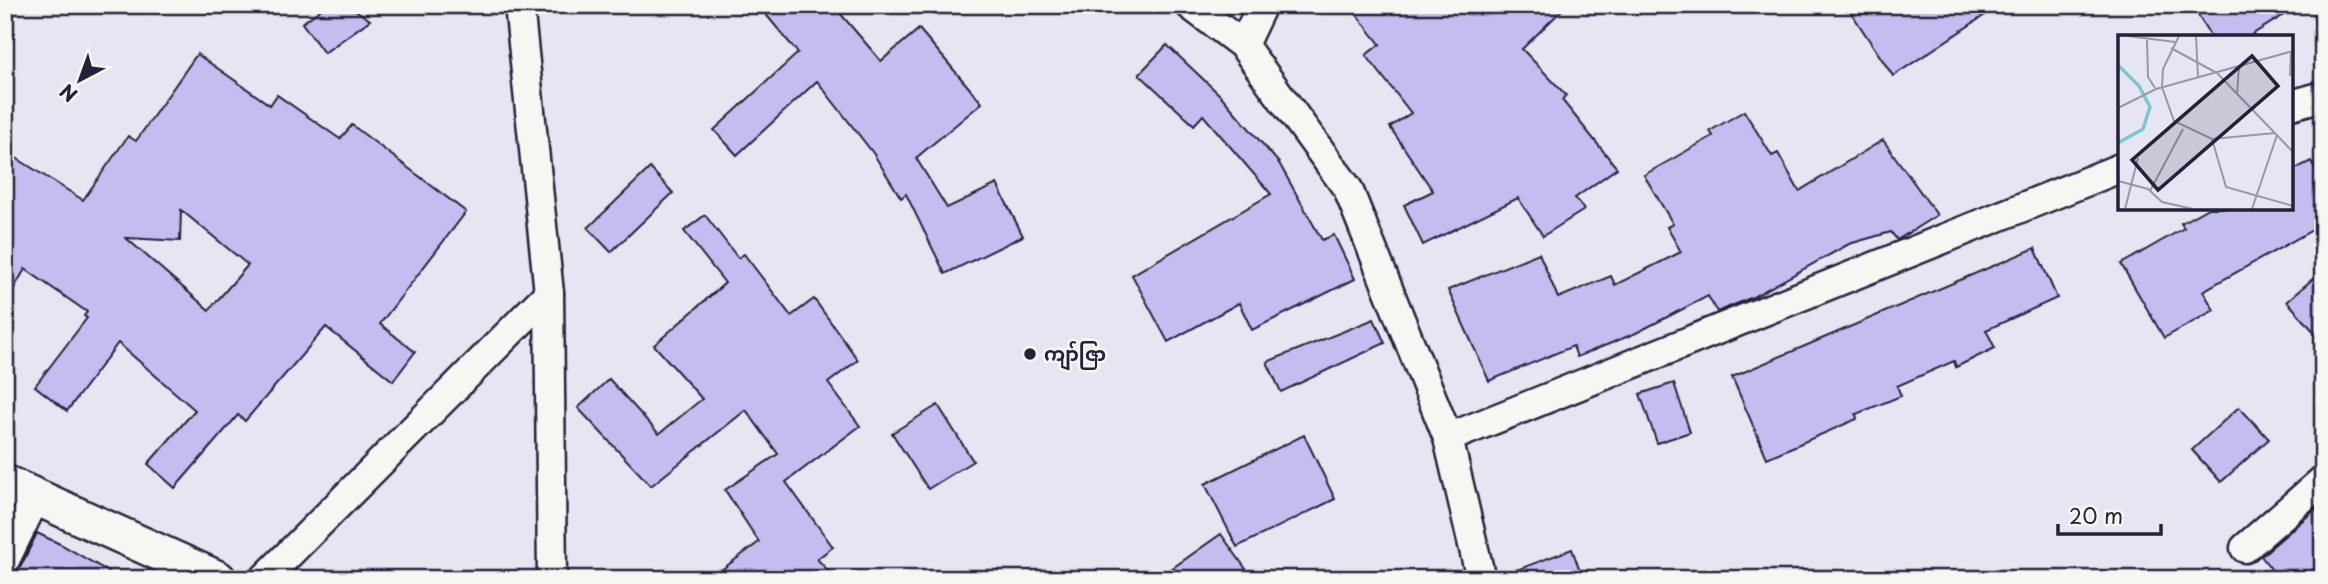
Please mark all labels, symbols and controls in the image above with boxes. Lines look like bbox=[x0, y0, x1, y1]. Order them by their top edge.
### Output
inset map bbox=[2118, 35, 2293, 210]
north arrow bbox=[46, 46, 116, 116]
text: N bbox=[53, 78, 83, 109]
place label: ကျာ်ဇြာ bbox=[1044, 339, 1106, 371]
marker: ကျာ်ဇြာ bbox=[1022, 346, 1038, 362]
scale bar bbox=[2058, 493, 2162, 537]
text: 20 m bbox=[2069, 499, 2123, 531]

